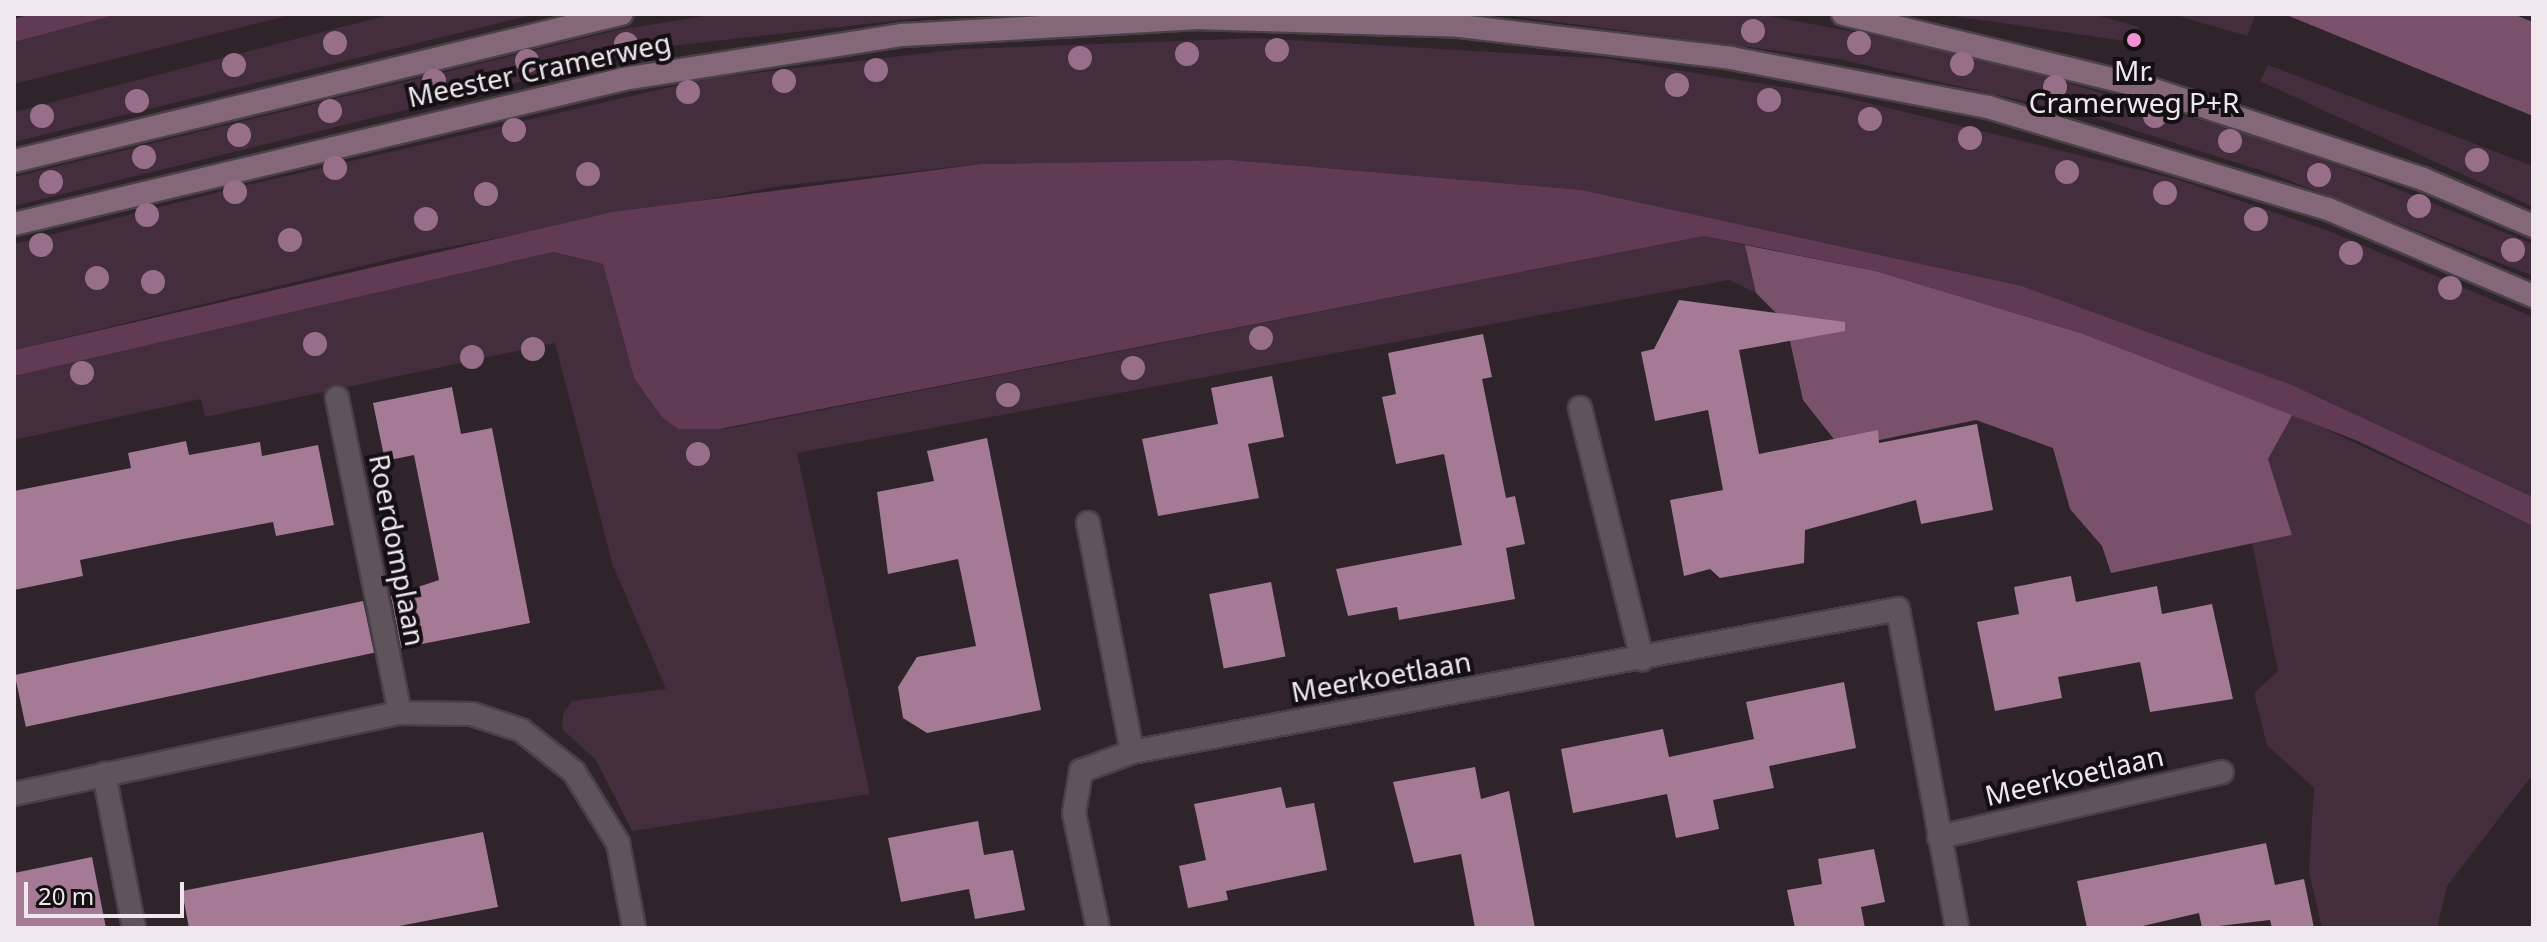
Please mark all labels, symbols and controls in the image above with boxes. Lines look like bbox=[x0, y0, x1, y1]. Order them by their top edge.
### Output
street label: Meester Cramerweg bbox=[404, 25, 674, 113]
marker: Mr. Cramerweg P+R bbox=[2125, 31, 2143, 49]
place label: Mr. Cramerweg P+R bbox=[2029, 53, 2239, 119]
street label: Roerdomplaan bbox=[363, 451, 433, 649]
street label: Meerkoetlaan bbox=[1288, 644, 1474, 708]
street label: Meerkoetlaan bbox=[1981, 738, 2167, 812]
scale bar bbox=[28, 866, 188, 916]
text: 20 m bbox=[38, 879, 94, 912]

